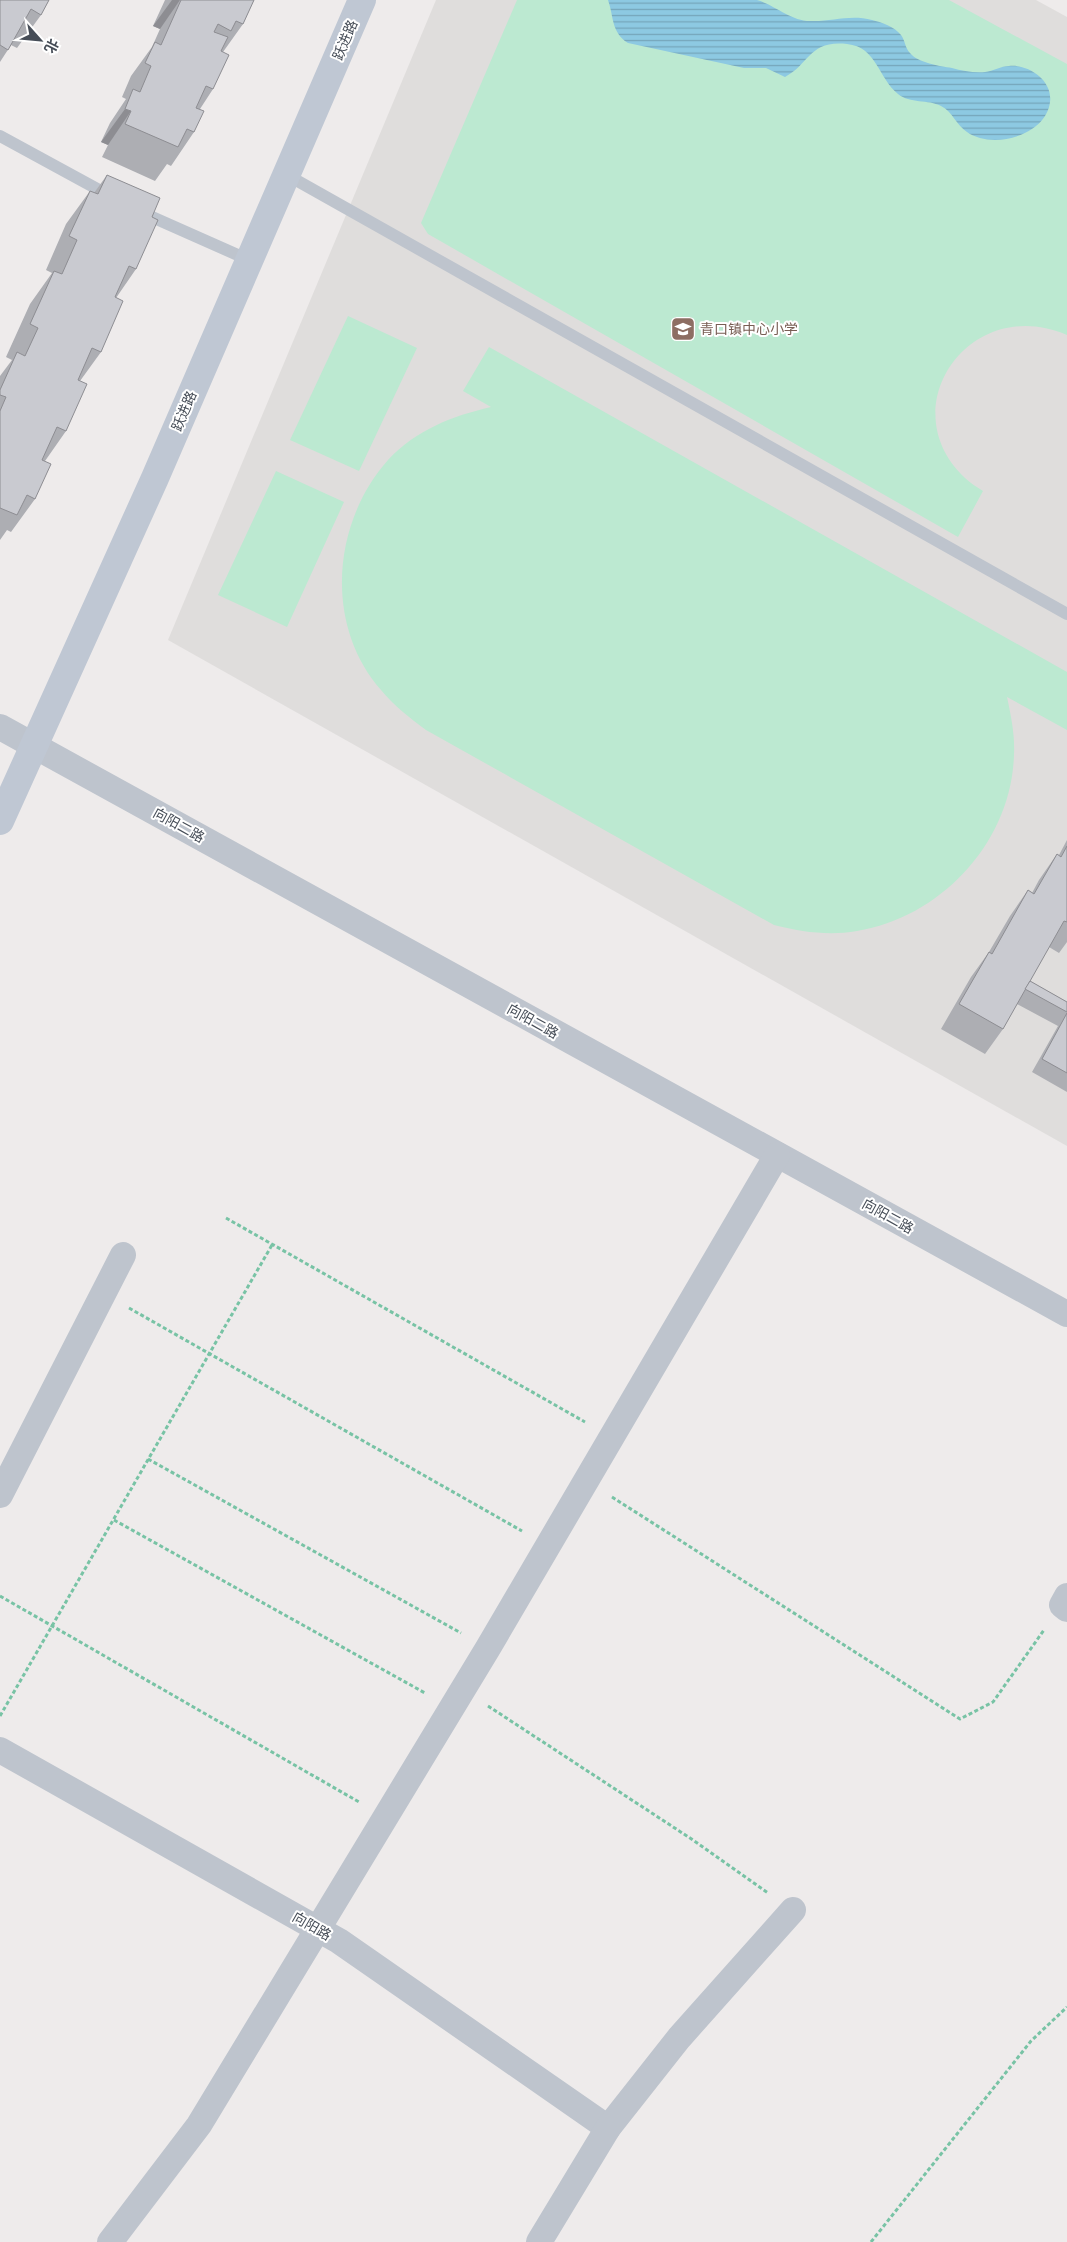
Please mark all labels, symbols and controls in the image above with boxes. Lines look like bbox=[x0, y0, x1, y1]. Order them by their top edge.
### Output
north arrow bbox=[15, 15, 65, 65]
street label: 跃进路 bbox=[328, 17, 362, 63]
text: 北 bbox=[39, 35, 64, 57]
school or university icon: 青口镇中心小学 bbox=[670, 316, 696, 342]
place label: 青口镇中心小学 bbox=[700, 319, 798, 339]
street label: 跃进路 bbox=[167, 388, 201, 434]
street label: 向阳二路 bbox=[150, 803, 208, 847]
street label: 向阳二路 bbox=[504, 999, 562, 1043]
street label: 向阳二路 bbox=[859, 1194, 917, 1238]
street label: 向阳路 bbox=[289, 1907, 335, 1945]

